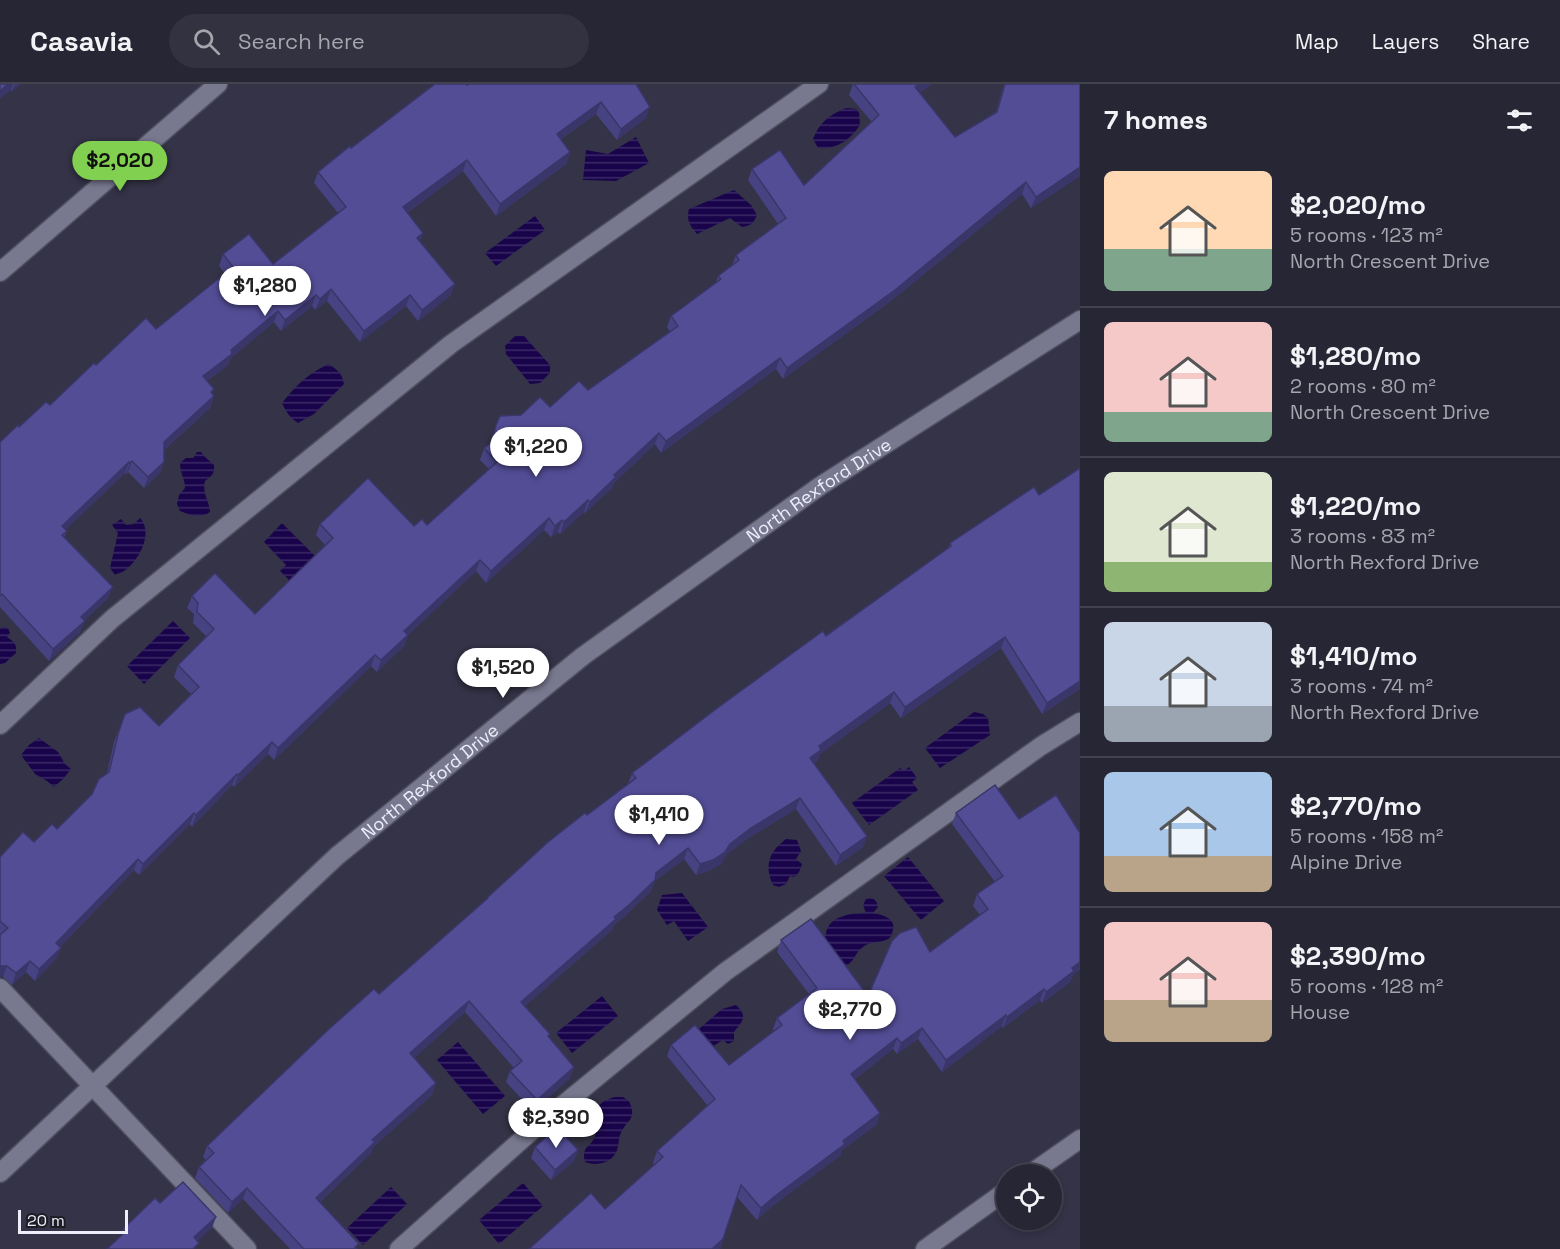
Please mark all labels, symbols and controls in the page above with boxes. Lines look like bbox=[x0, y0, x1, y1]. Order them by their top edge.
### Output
search box bbox=[169, 14, 589, 68]
text: Casavia bbox=[30, 23, 133, 59]
icon: search bbox=[190, 25, 223, 58]
text: Search here bbox=[238, 27, 365, 55]
text: Map bbox=[1295, 28, 1339, 55]
text: Layers bbox=[1372, 28, 1439, 55]
text: Share bbox=[1472, 28, 1530, 55]
text: 7 homes bbox=[1104, 103, 1208, 137]
icon: filters bbox=[1503, 104, 1536, 137]
pin: $2,020 bbox=[71, 141, 169, 192]
text: $2,020 bbox=[86, 147, 154, 173]
text: $2,020/mo bbox=[1290, 188, 1426, 222]
icon: home bbox=[1152, 195, 1224, 267]
text: 5 rooms · 123 m² bbox=[1290, 222, 1443, 248]
text: North Crescent Drive bbox=[1290, 248, 1490, 274]
pin: $1,280 bbox=[216, 266, 314, 317]
text: $1,280 bbox=[233, 272, 297, 298]
text: $1,280/mo bbox=[1290, 339, 1421, 373]
icon: home bbox=[1152, 346, 1224, 418]
text: 2 rooms · 80 m² bbox=[1290, 373, 1436, 399]
text: North Crescent Drive bbox=[1290, 399, 1490, 425]
pin: $1,220 bbox=[487, 427, 585, 478]
street label: North Rexford Drive bbox=[741, 432, 895, 547]
text: $1,220 bbox=[504, 433, 568, 459]
text: $1,220/mo bbox=[1290, 489, 1421, 523]
icon: home bbox=[1152, 496, 1224, 568]
text: 3 rooms · 83 m² bbox=[1290, 523, 1435, 549]
text: North Rexford Drive bbox=[1290, 549, 1479, 575]
text: $1,410/mo bbox=[1290, 639, 1418, 673]
icon: home bbox=[1152, 646, 1224, 718]
pin: $1,520 bbox=[454, 648, 552, 699]
text: $1,520 bbox=[471, 654, 535, 680]
text: 3 rooms · 74 m² bbox=[1290, 673, 1433, 699]
text: North Rexford Drive bbox=[1290, 699, 1479, 725]
street label: North Rexford Drive bbox=[356, 718, 503, 843]
text: $2,770/mo bbox=[1290, 789, 1422, 823]
pin: $1,410 bbox=[610, 795, 708, 846]
icon: home bbox=[1152, 796, 1224, 868]
text: $1,410 bbox=[629, 801, 690, 827]
text: 5 rooms · 158 m² bbox=[1290, 823, 1443, 849]
text: Alpine Drive bbox=[1290, 849, 1402, 875]
text: $2,390/mo bbox=[1290, 939, 1426, 973]
icon: home bbox=[1152, 946, 1224, 1018]
text: 5 rooms · 128 m² bbox=[1290, 973, 1443, 999]
pin: $2,770 bbox=[801, 990, 899, 1041]
text: $2,770 bbox=[818, 996, 882, 1022]
text: House bbox=[1290, 999, 1350, 1025]
pin: $2,390 bbox=[507, 1098, 605, 1149]
text: $2,390 bbox=[522, 1104, 590, 1130]
map controls bbox=[996, 1164, 1062, 1230]
button: locate bbox=[996, 1164, 1062, 1230]
scale bar bbox=[18, 1207, 128, 1234]
text: 20 m bbox=[27, 1210, 65, 1231]

